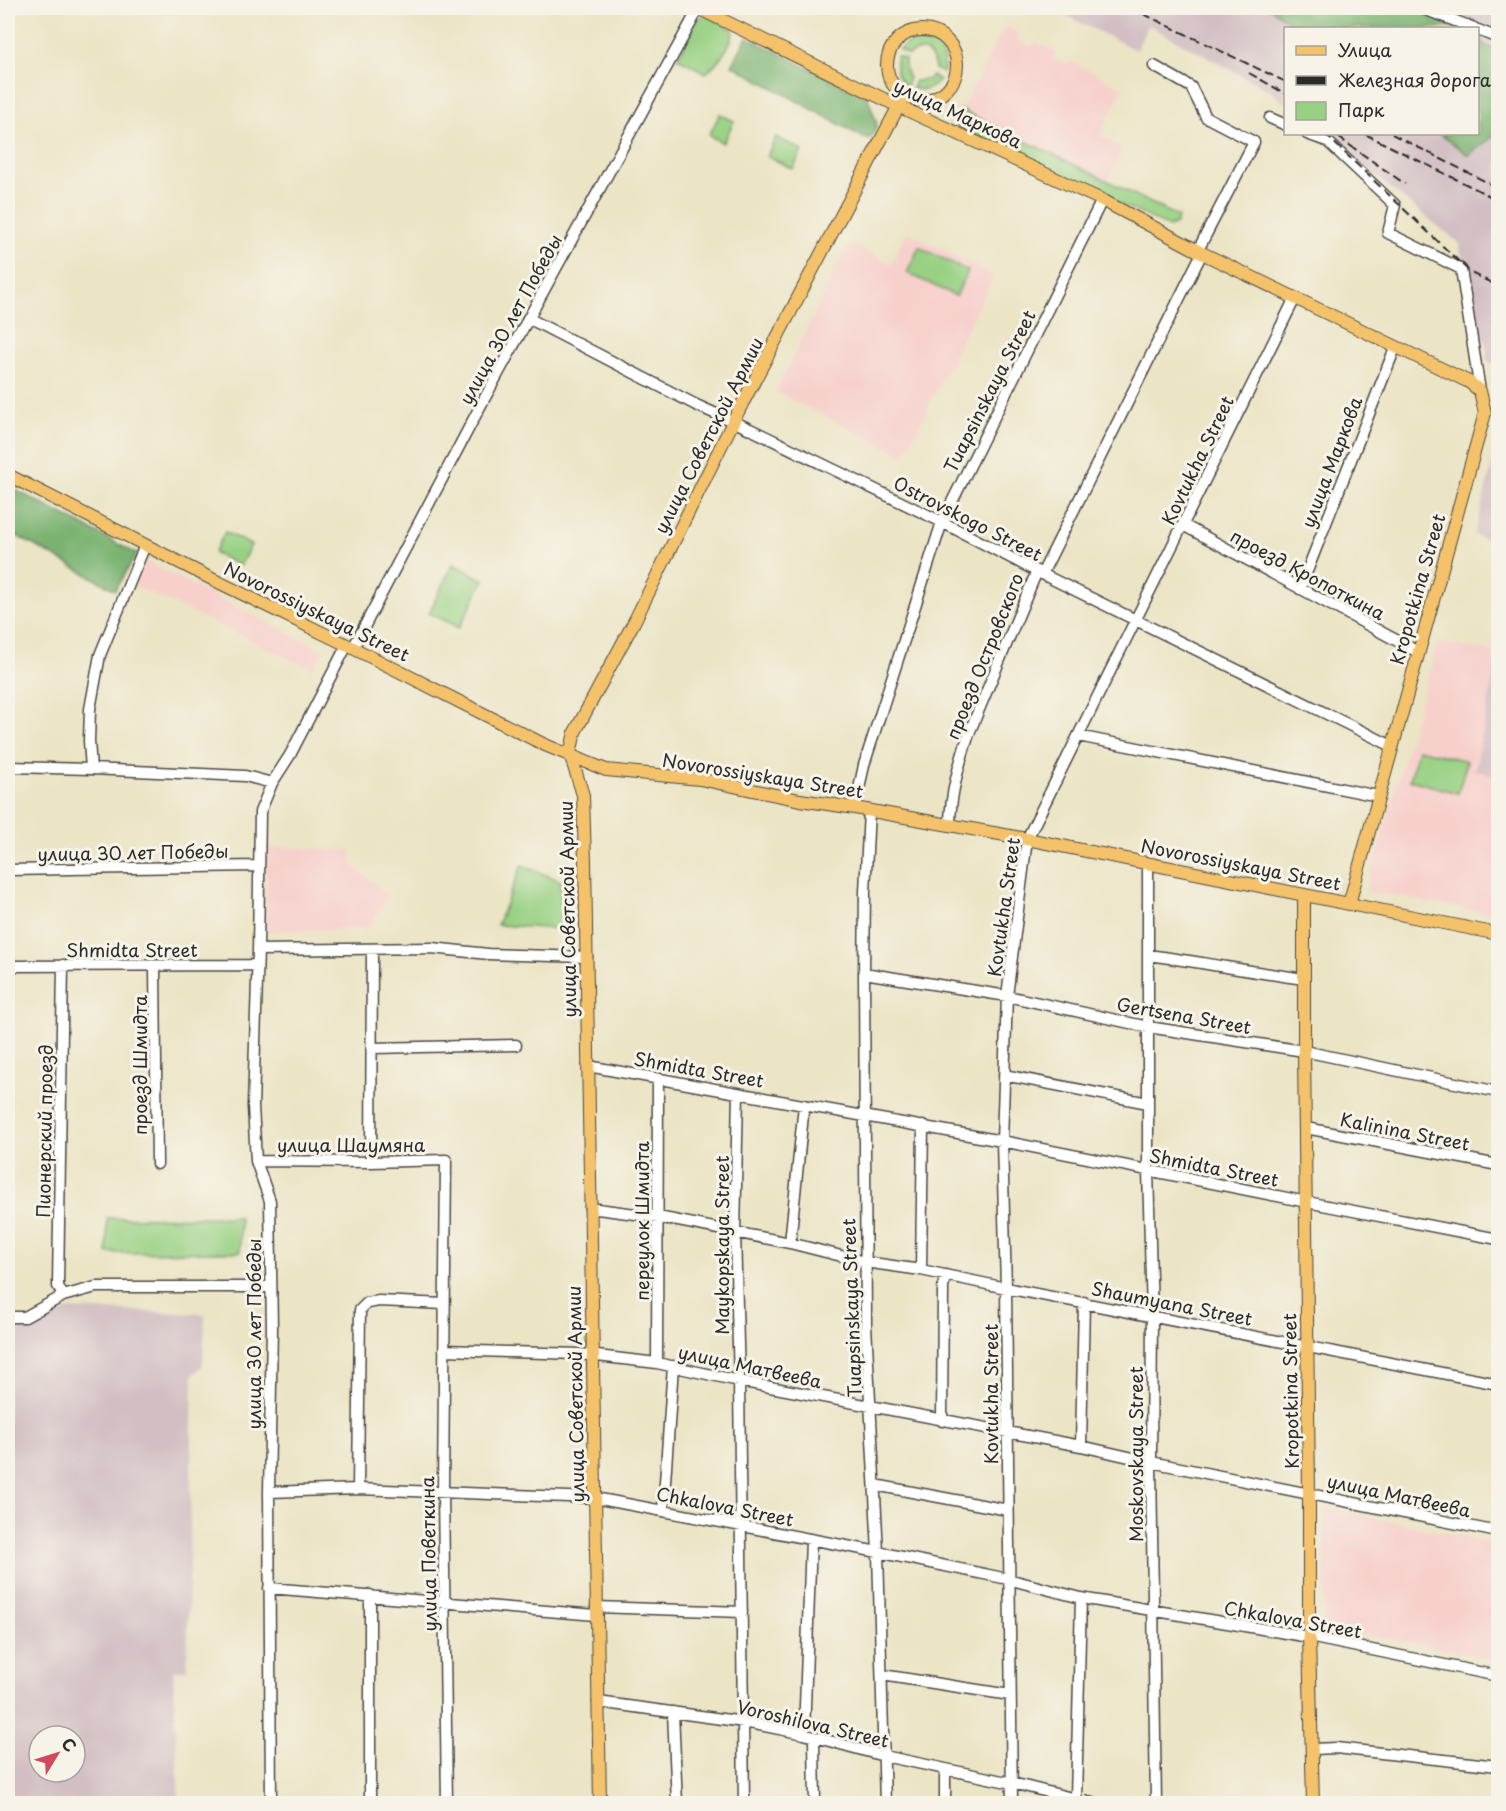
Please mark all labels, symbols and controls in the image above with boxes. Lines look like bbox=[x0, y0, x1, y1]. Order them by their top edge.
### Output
legend bbox=[1284, 27, 1479, 135]
text: Улица bbox=[1338, 36, 1392, 63]
text: Железная дорога bbox=[1338, 66, 1492, 93]
street label: улица Маркова bbox=[890, 72, 1027, 155]
text: Парк bbox=[1338, 96, 1385, 123]
street label: улица 30 лет Победы bbox=[452, 229, 568, 409]
street label: Tuapsinskaya Street bbox=[936, 305, 1042, 477]
street label: улица Советской Армии bbox=[647, 332, 769, 538]
street label: Kovtukha Street bbox=[1154, 391, 1240, 529]
street label: улица Маркова bbox=[1294, 392, 1369, 531]
street label: Ostrovskogo Street bbox=[889, 469, 1047, 567]
street label: Kropotkina Street bbox=[1383, 510, 1451, 668]
street label: проезд Кропоткина bbox=[1226, 522, 1391, 627]
street label: Novorossiyskaya Street bbox=[220, 554, 414, 668]
street label: проезд Островского bbox=[938, 569, 1030, 743]
street label: Novorossiyskaya Street bbox=[661, 746, 865, 804]
street label: улица Советской Армии bbox=[552, 800, 582, 1018]
street label: Novorossiyskaya Street bbox=[1139, 831, 1343, 897]
street label: Kovtukha Street bbox=[980, 836, 1026, 978]
street label: улица 30 лет Победы bbox=[37, 837, 229, 867]
street label: Shmidta Street bbox=[66, 936, 198, 963]
street label: Gertsena Street bbox=[1115, 990, 1253, 1040]
street label: проезд Шмидта bbox=[126, 995, 153, 1135]
street label: Пионерский проезд bbox=[29, 1044, 59, 1218]
street label: Shmidta Street bbox=[632, 1044, 766, 1094]
street label: Kalinina Street bbox=[1338, 1105, 1472, 1157]
street label: улица Шаумяна bbox=[277, 1131, 426, 1158]
street label: переулок Шмидта bbox=[628, 1141, 655, 1301]
street label: Shmidta Street bbox=[1147, 1141, 1281, 1193]
street label: Maykopskaya Street bbox=[708, 1155, 735, 1335]
street label: Tuapsinskaya Street bbox=[834, 1218, 868, 1398]
street label: улица 30 лет Победы bbox=[240, 1238, 267, 1430]
street label: Shaumyana Street bbox=[1089, 1274, 1255, 1332]
street label: улица Советской Армии bbox=[560, 1285, 590, 1503]
street label: Kropotkina Street bbox=[1275, 1313, 1305, 1469]
street label: Kovtukha Street bbox=[977, 1324, 1004, 1464]
street label: улица Матвеева bbox=[676, 1338, 825, 1395]
street label: Moskovskaya Street bbox=[1122, 1366, 1149, 1542]
street label: улица Матвеева bbox=[1325, 1467, 1474, 1524]
street label: улица Поветкина bbox=[413, 1475, 443, 1632]
street label: Chkalova Street bbox=[654, 1479, 796, 1533]
street label: Chkalova Street bbox=[1222, 1594, 1364, 1644]
street label: Voroshilova Street bbox=[734, 1692, 892, 1754]
north arrow bbox=[27, 1724, 87, 1784]
text: С bbox=[56, 1732, 83, 1756]

